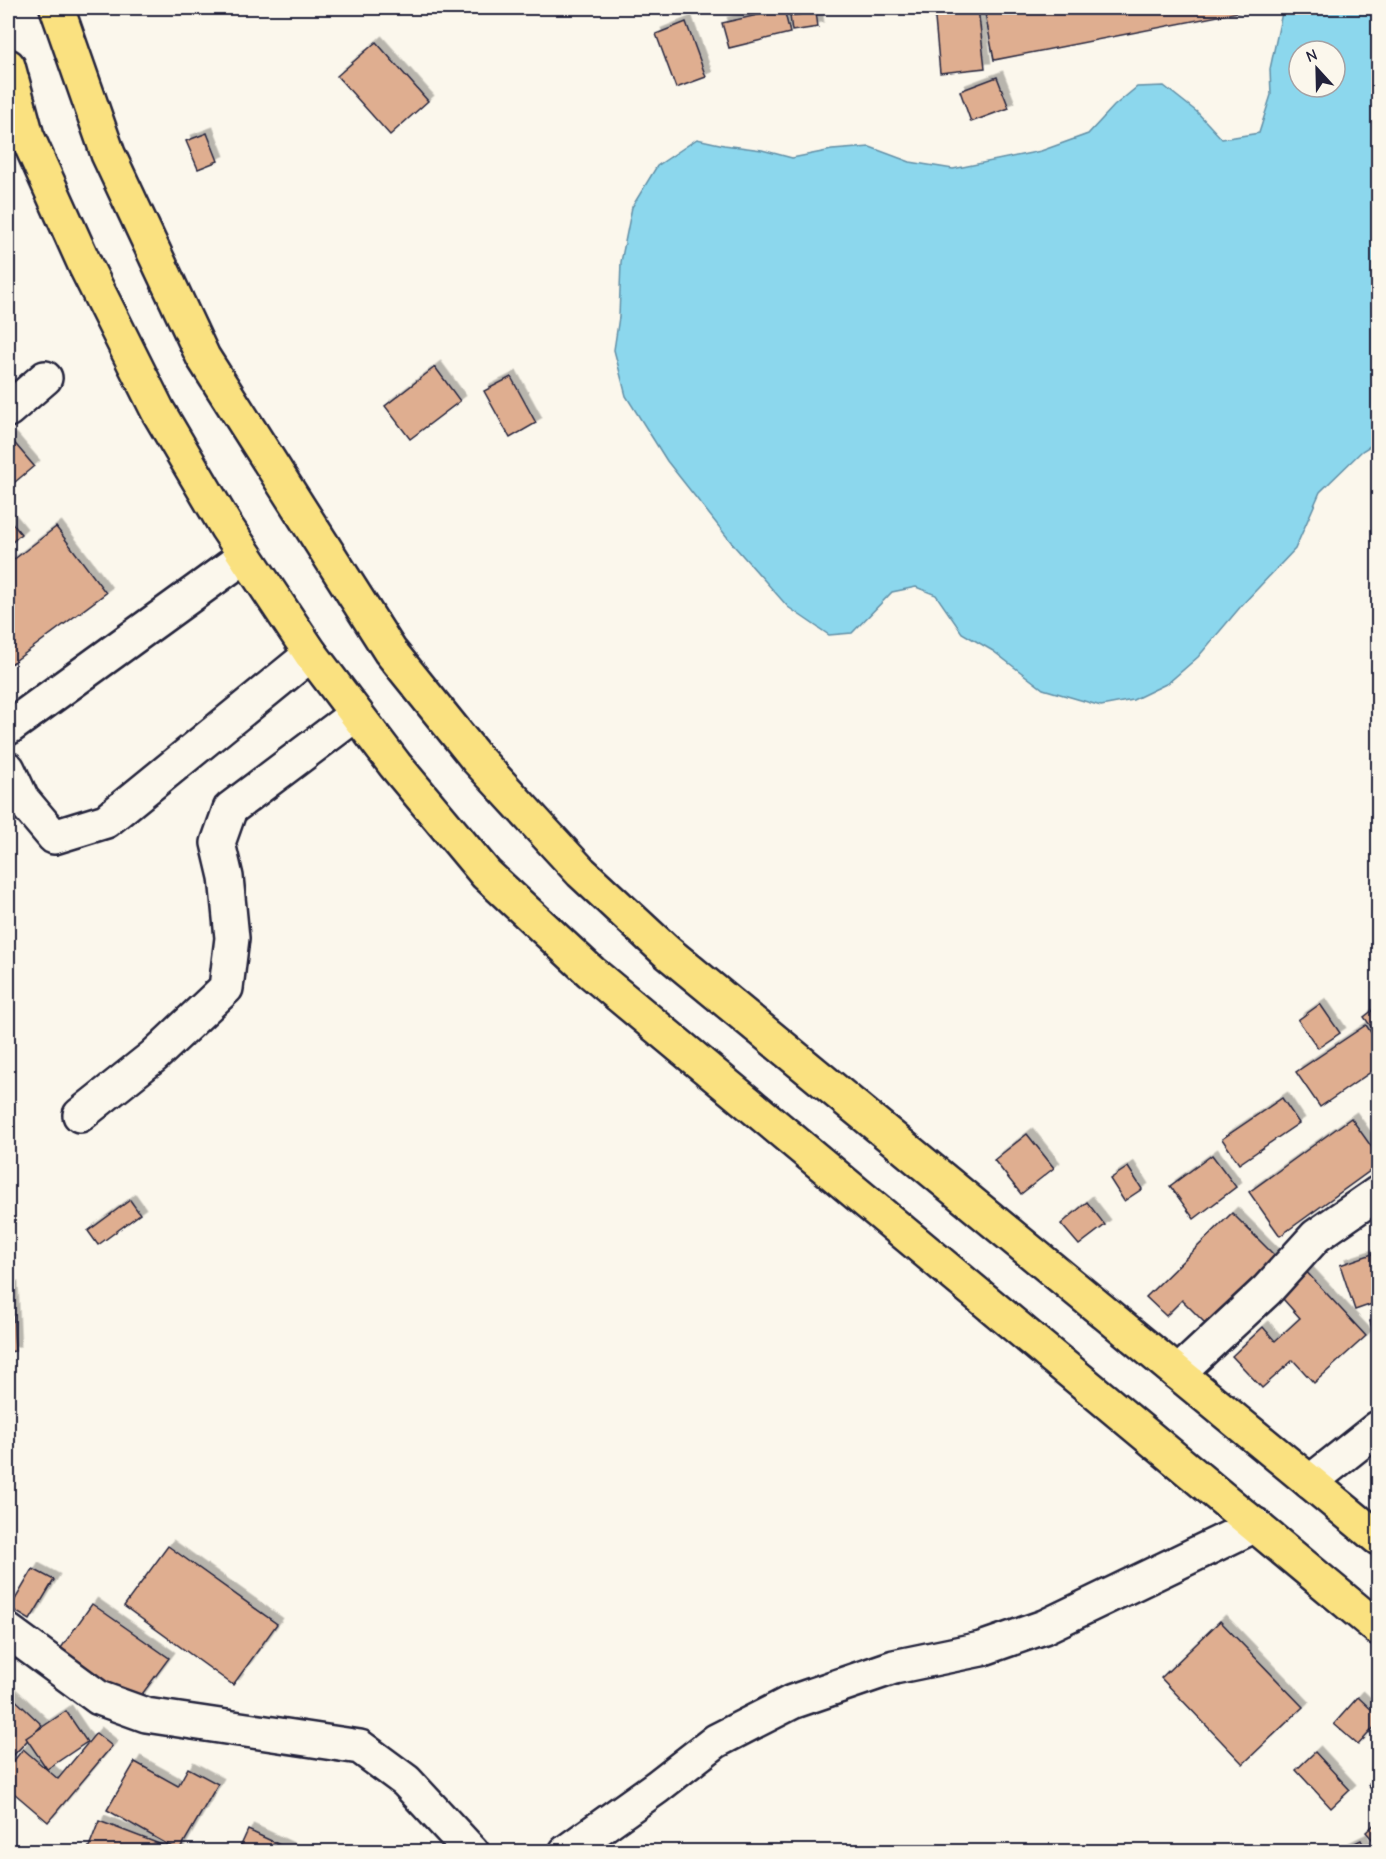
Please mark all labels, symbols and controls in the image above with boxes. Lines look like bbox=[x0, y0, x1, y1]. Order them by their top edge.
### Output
north arrow bbox=[1287, 39, 1347, 99]
text: N bbox=[1304, 46, 1320, 66]

